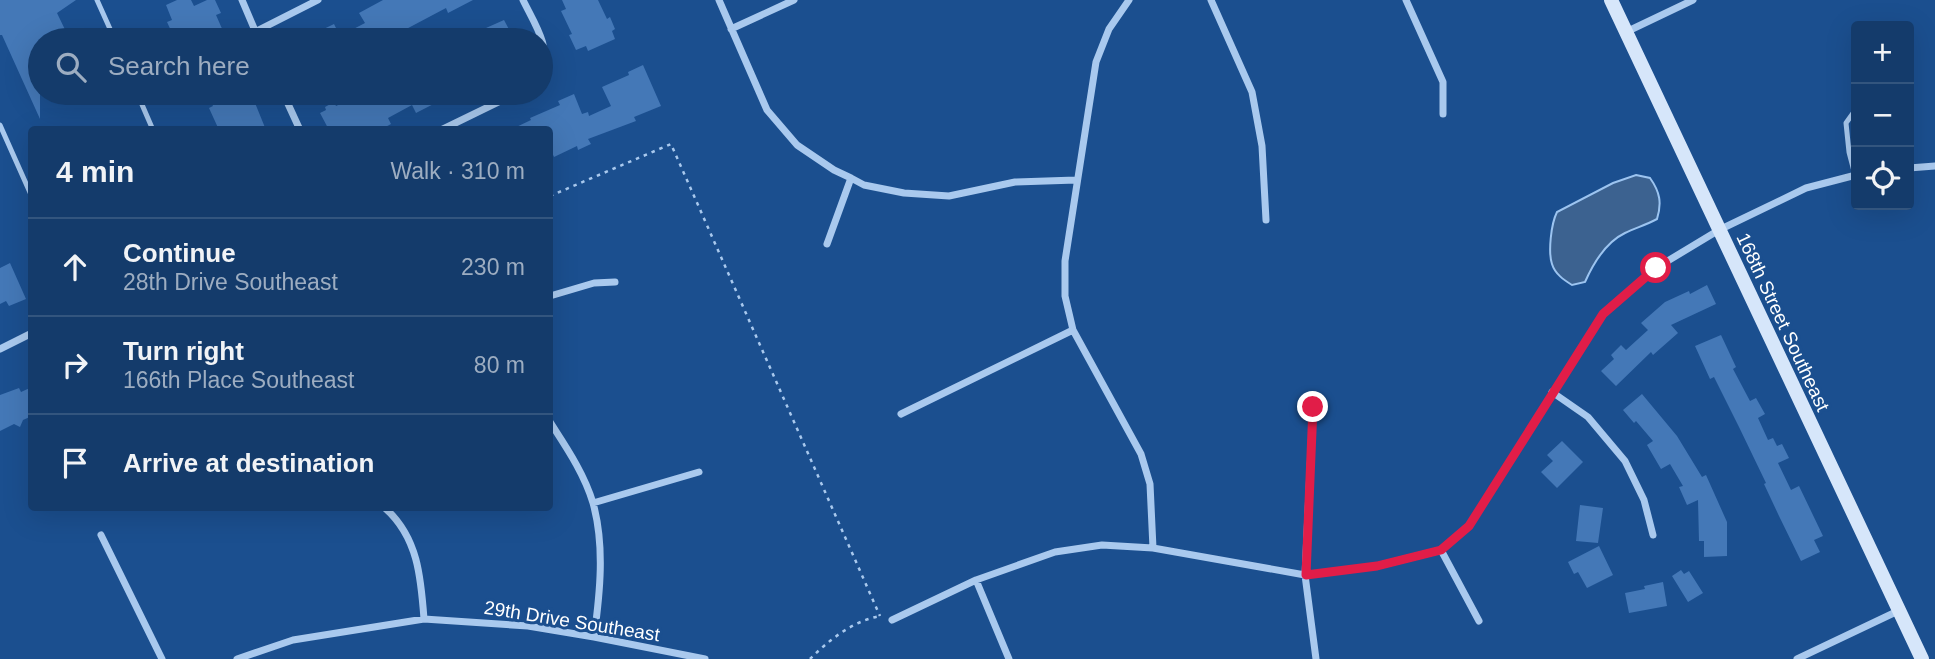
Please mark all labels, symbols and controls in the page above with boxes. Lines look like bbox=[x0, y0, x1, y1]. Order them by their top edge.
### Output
map controls bbox=[1851, 21, 1914, 210]
button: + bbox=[1851, 21, 1914, 84]
search box bbox=[28, 28, 553, 105]
icon: search bbox=[52, 48, 90, 86]
text: Search here bbox=[108, 51, 250, 81]
button: − bbox=[1851, 84, 1914, 147]
button: locate bbox=[1851, 147, 1914, 210]
text: 4 min bbox=[56, 155, 134, 188]
text: Walk · 310 m bbox=[390, 158, 525, 184]
street label: 168th Street Southeast bbox=[1732, 229, 1834, 415]
text: Continue bbox=[123, 238, 236, 268]
icon: ahead bbox=[56, 248, 94, 286]
route start bbox=[1640, 252, 1671, 283]
text: 230 m bbox=[461, 254, 525, 280]
text: 28th Drive Southeast bbox=[123, 269, 338, 295]
text: Turn right bbox=[123, 336, 244, 366]
icon: right bbox=[56, 346, 94, 384]
text: 80 m bbox=[474, 352, 525, 378]
text: 166th Place Southeast bbox=[123, 367, 354, 393]
route end bbox=[1297, 391, 1328, 422]
icon: arrive bbox=[56, 444, 94, 482]
text: Arrive at destination bbox=[123, 448, 374, 478]
street label: 29th Drive Southeast bbox=[483, 597, 662, 645]

